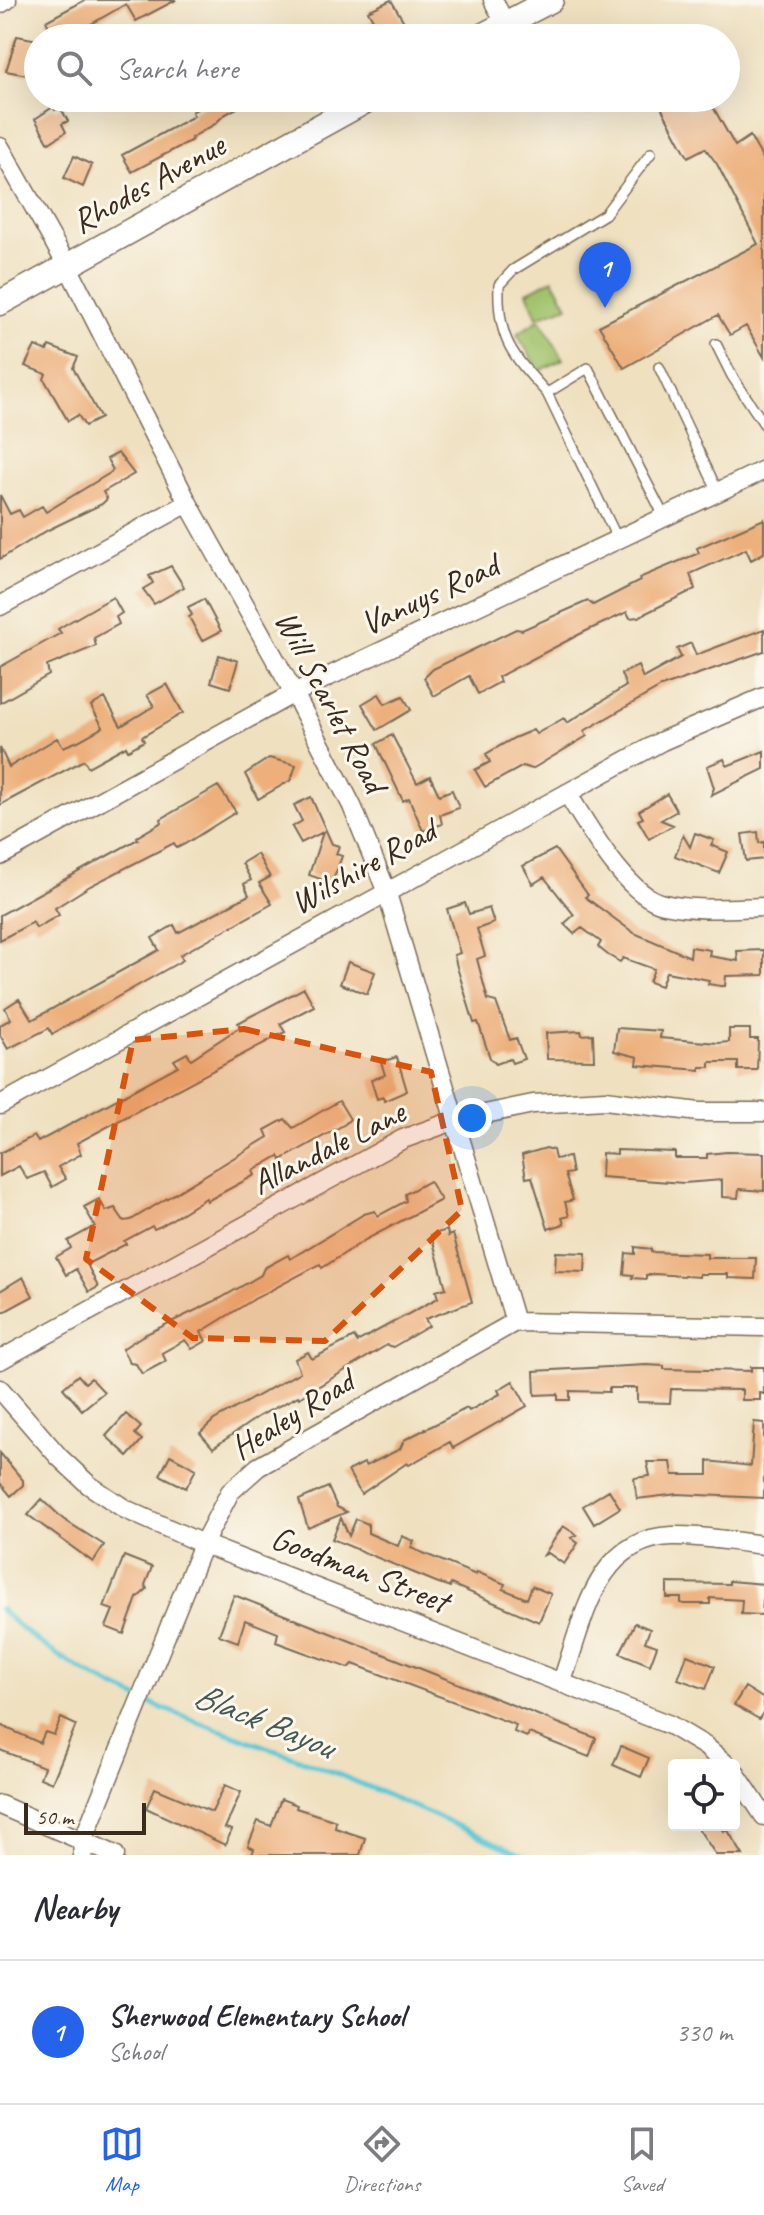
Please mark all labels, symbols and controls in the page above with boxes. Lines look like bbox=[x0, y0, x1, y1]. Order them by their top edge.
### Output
search box bbox=[24, 24, 740, 112]
icon: search bbox=[52, 46, 96, 90]
text: Search here bbox=[116, 49, 238, 87]
street label: Rhodes Avenue bbox=[64, 122, 234, 243]
pin: 1 bbox=[579, 242, 631, 308]
street label: Vanuys Road bbox=[353, 541, 509, 645]
street label: Will Scarlet Road bbox=[265, 603, 399, 803]
street label: Wilshire Road bbox=[283, 806, 448, 923]
street label: Allandale Lane bbox=[244, 1089, 414, 1204]
your location bbox=[452, 1098, 492, 1138]
street label: Healey Road bbox=[222, 1357, 366, 1469]
street label: Goodman Street bbox=[265, 1516, 459, 1624]
water label: Black Bayou bbox=[187, 1671, 346, 1771]
map controls bbox=[668, 1759, 740, 1831]
button: locate bbox=[668, 1759, 740, 1831]
scale bar bbox=[24, 1799, 146, 1835]
text: 50 m bbox=[36, 1803, 73, 1831]
text: Nearby bbox=[32, 1886, 118, 1929]
text: Sherwood Elementary School bbox=[108, 1997, 405, 2035]
text: 1 bbox=[52, 2016, 64, 2049]
text: 330 m bbox=[676, 2016, 732, 2049]
text: School bbox=[108, 2035, 164, 2068]
tab: Map bbox=[100, 2122, 144, 2198]
tab: Directions bbox=[344, 2122, 420, 2198]
tab: Saved bbox=[620, 2122, 664, 2198]

